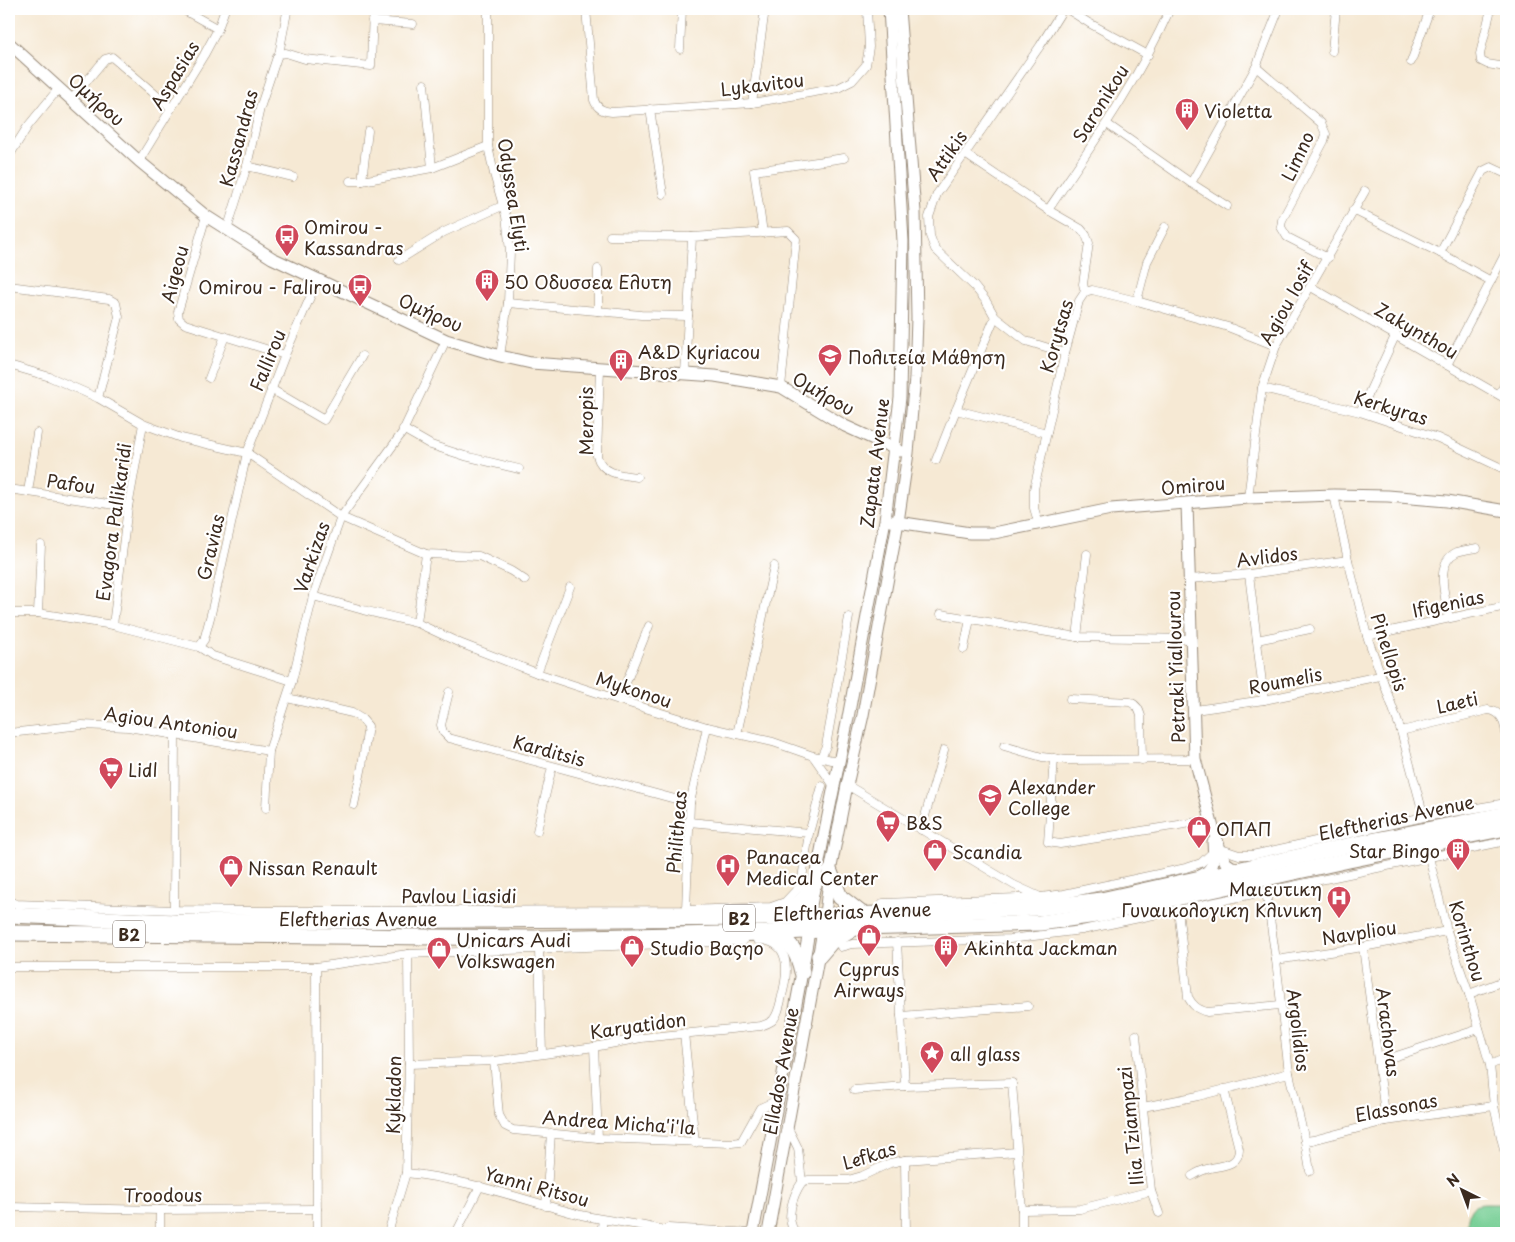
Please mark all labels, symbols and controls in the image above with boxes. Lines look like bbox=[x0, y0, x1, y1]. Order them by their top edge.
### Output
street label: Aspasias bbox=[143, 35, 205, 115]
street label: Saronikou bbox=[1065, 59, 1135, 147]
street label: Lykavitou bbox=[719, 65, 805, 103]
street label: Ομήρου bbox=[63, 66, 131, 132]
street label: Kassandras bbox=[212, 86, 264, 190]
building icon: Violetta bbox=[1174, 97, 1200, 131]
place label: Violetta bbox=[1204, 97, 1273, 124]
street label: Attikis bbox=[919, 124, 973, 186]
street label: Limno bbox=[1274, 127, 1320, 185]
street label: Odyssea Elyti bbox=[492, 136, 536, 254]
place label: Omirou - Kassandras bbox=[304, 213, 404, 261]
bus stop icon: Omirou - Kassandras bbox=[274, 223, 300, 257]
street label: Aigeou bbox=[153, 242, 195, 306]
street label: Agiou Iosif bbox=[1252, 255, 1321, 350]
building icon: 50 Οδυσσεα Ελυτη bbox=[474, 268, 500, 302]
place label: 50 Οδυσσεα Ελυτη bbox=[504, 268, 672, 295]
place label: Omirou - Falirou bbox=[198, 273, 342, 300]
bus stop icon: Omirou - Falirou bbox=[347, 273, 373, 307]
street label: Ομήρου bbox=[394, 286, 468, 338]
street label: Zakynthou bbox=[1370, 295, 1464, 365]
street label: Korytsas bbox=[1033, 296, 1079, 376]
street label: Fallirou bbox=[242, 325, 292, 395]
place label: A&D Kyriacou Bros bbox=[638, 338, 760, 386]
school or university icon: Πολιτεία Μάθηση bbox=[817, 343, 843, 377]
place label: Πολιτεία Μάθηση bbox=[848, 343, 1006, 370]
building icon: A&D Kyriacou Bros bbox=[608, 348, 634, 382]
street label: Ομήρου bbox=[788, 364, 860, 422]
street label: Kerkyras bbox=[1351, 383, 1431, 431]
street label: Meropis bbox=[572, 387, 599, 455]
street label: Zapata Avenue bbox=[853, 396, 895, 530]
street label: Evagora Pallikaridi bbox=[89, 441, 137, 603]
street label: Pafou bbox=[45, 466, 97, 500]
street label: Omirou bbox=[1160, 469, 1226, 501]
street label: Gravias bbox=[189, 511, 231, 583]
street label: Varkizas bbox=[286, 518, 336, 596]
street label: Avlidos bbox=[1235, 539, 1299, 573]
street label: Ifigenias bbox=[1410, 582, 1486, 624]
street label: Petraki Yiallourou bbox=[1159, 590, 1191, 744]
street label: Pinellopis bbox=[1365, 609, 1415, 695]
street label: Roumelis bbox=[1246, 660, 1324, 700]
street label: Mykonou bbox=[593, 664, 675, 714]
street label: Laeti bbox=[1433, 684, 1481, 720]
street label: Agiou Antoniou bbox=[102, 699, 240, 745]
street label: Karditsis bbox=[510, 727, 588, 773]
supermarket icon: Lidl bbox=[98, 756, 124, 790]
place label: Lidl bbox=[128, 756, 158, 783]
place label: Alexander College bbox=[1008, 773, 1096, 821]
school or university icon: Alexander College bbox=[977, 783, 1003, 817]
street label: Eleftherias Avenue bbox=[1316, 787, 1477, 847]
street label: Philitheas bbox=[659, 789, 693, 875]
supermarket icon: B&S bbox=[875, 809, 901, 843]
place label: B&S bbox=[906, 809, 943, 836]
shop icon: ΟΠΑΠ bbox=[1186, 815, 1212, 849]
place label: ΟΠΑΠ bbox=[1216, 815, 1272, 842]
place label: Star Bingo bbox=[1349, 837, 1440, 864]
building icon: Star Bingo bbox=[1445, 837, 1471, 871]
shop icon: Scandia bbox=[922, 838, 948, 872]
place label: Scandia bbox=[952, 838, 1023, 865]
place label: Panacea Medical Center bbox=[746, 843, 879, 891]
hospital icon: Panacea Medical Center bbox=[715, 853, 741, 887]
shop icon: Nissan Renault bbox=[218, 854, 244, 888]
place label: Nissan Renault bbox=[248, 854, 378, 881]
place label: Μαιευτικη Γυναικολογικη Κλινικη bbox=[1121, 875, 1322, 923]
street label: Pavlou Liasidi bbox=[401, 882, 517, 909]
hospital icon: Μαιευτικη Γυναικολογικη Κλινικη bbox=[1326, 885, 1352, 919]
street label: Eleftherias Avenue bbox=[772, 895, 932, 927]
street label: Korinthou bbox=[1443, 897, 1493, 985]
road number: B2 bbox=[723, 904, 755, 931]
street label: Eleftherias Avenue bbox=[279, 905, 437, 932]
street label: Navpliou bbox=[1320, 913, 1398, 951]
road number: B2 bbox=[113, 921, 145, 948]
shop icon: Cyprus Airways bbox=[856, 923, 882, 957]
place label: Unicars Audi Volkswagen bbox=[456, 926, 571, 974]
shop icon: Studio Βαςηο bbox=[619, 934, 645, 968]
place label: Studio Βαςηο bbox=[650, 934, 764, 961]
building icon: Αkinhta Jackman bbox=[933, 934, 959, 968]
place label: Αkinhta Jackman bbox=[964, 934, 1118, 961]
shop icon: Unicars Audi Volkswagen bbox=[426, 936, 452, 970]
place label: Cyprus Airways bbox=[834, 955, 904, 1003]
street label: Arachovas bbox=[1370, 986, 1408, 1078]
street label: Argolidios bbox=[1281, 987, 1317, 1073]
street label: Karyatidon bbox=[588, 1005, 688, 1045]
street label: Ellados Avenue bbox=[755, 1005, 805, 1137]
place icon: all glass bbox=[919, 1040, 945, 1074]
place label: all glass bbox=[950, 1040, 1020, 1067]
street label: Kykladon bbox=[379, 1055, 407, 1135]
street label: Ilia Tziampazi bbox=[1110, 1065, 1150, 1187]
street label: Elassonas bbox=[1352, 1086, 1440, 1128]
street label: Andrea Micha'i'la bbox=[541, 1103, 697, 1141]
street label: Lefkas bbox=[839, 1134, 899, 1176]
street label: Yanni Ritsou bbox=[482, 1159, 592, 1213]
north arrow bbox=[1438, 1164, 1488, 1214]
text: N bbox=[1442, 1168, 1464, 1191]
street label: Troodous bbox=[124, 1181, 202, 1208]

